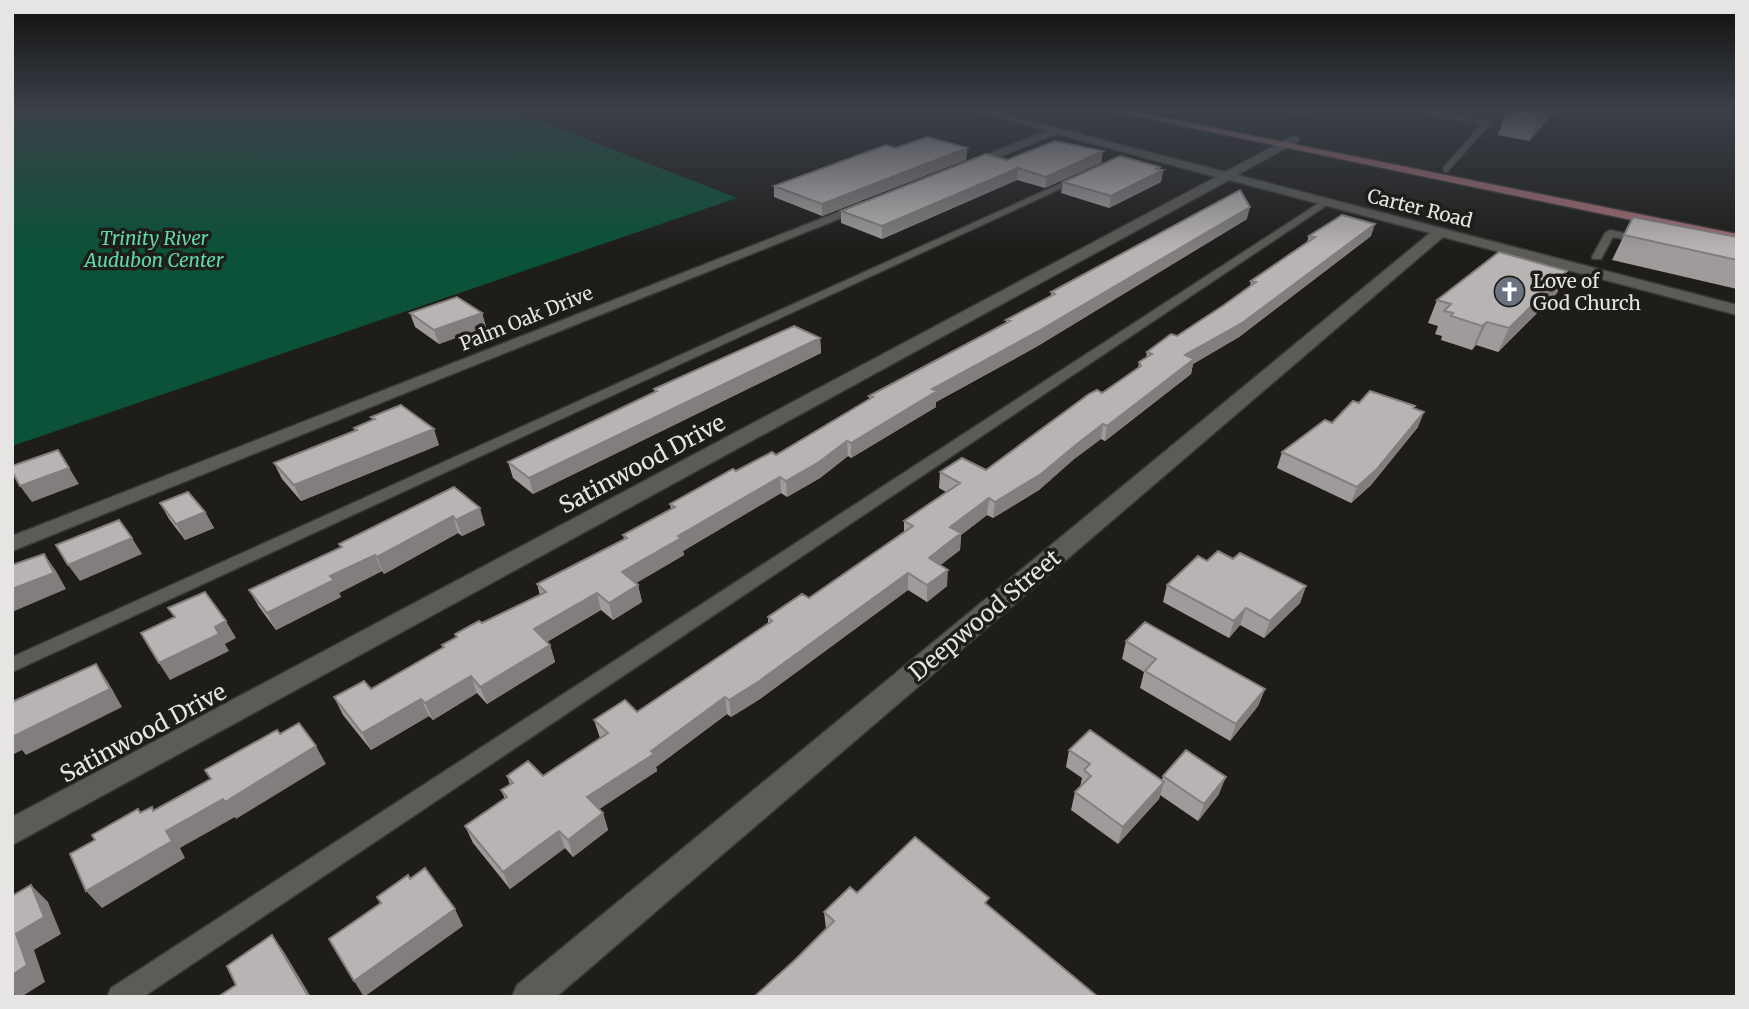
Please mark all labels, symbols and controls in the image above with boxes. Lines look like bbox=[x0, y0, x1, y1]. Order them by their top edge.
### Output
street label: Carter Road bbox=[1365, 183, 1475, 233]
park label: Trinity River Audubon Center bbox=[83, 226, 224, 272]
place label: Love of God Church bbox=[1533, 269, 1641, 315]
church icon: Love of God Church bbox=[1493, 275, 1527, 309]
street label: Palm Oak Drive bbox=[456, 280, 596, 356]
street label: Satinwood Drive bbox=[554, 408, 730, 520]
street label: Deepwood Street bbox=[903, 543, 1066, 686]
street label: Satinwood Drive bbox=[55, 677, 231, 789]

